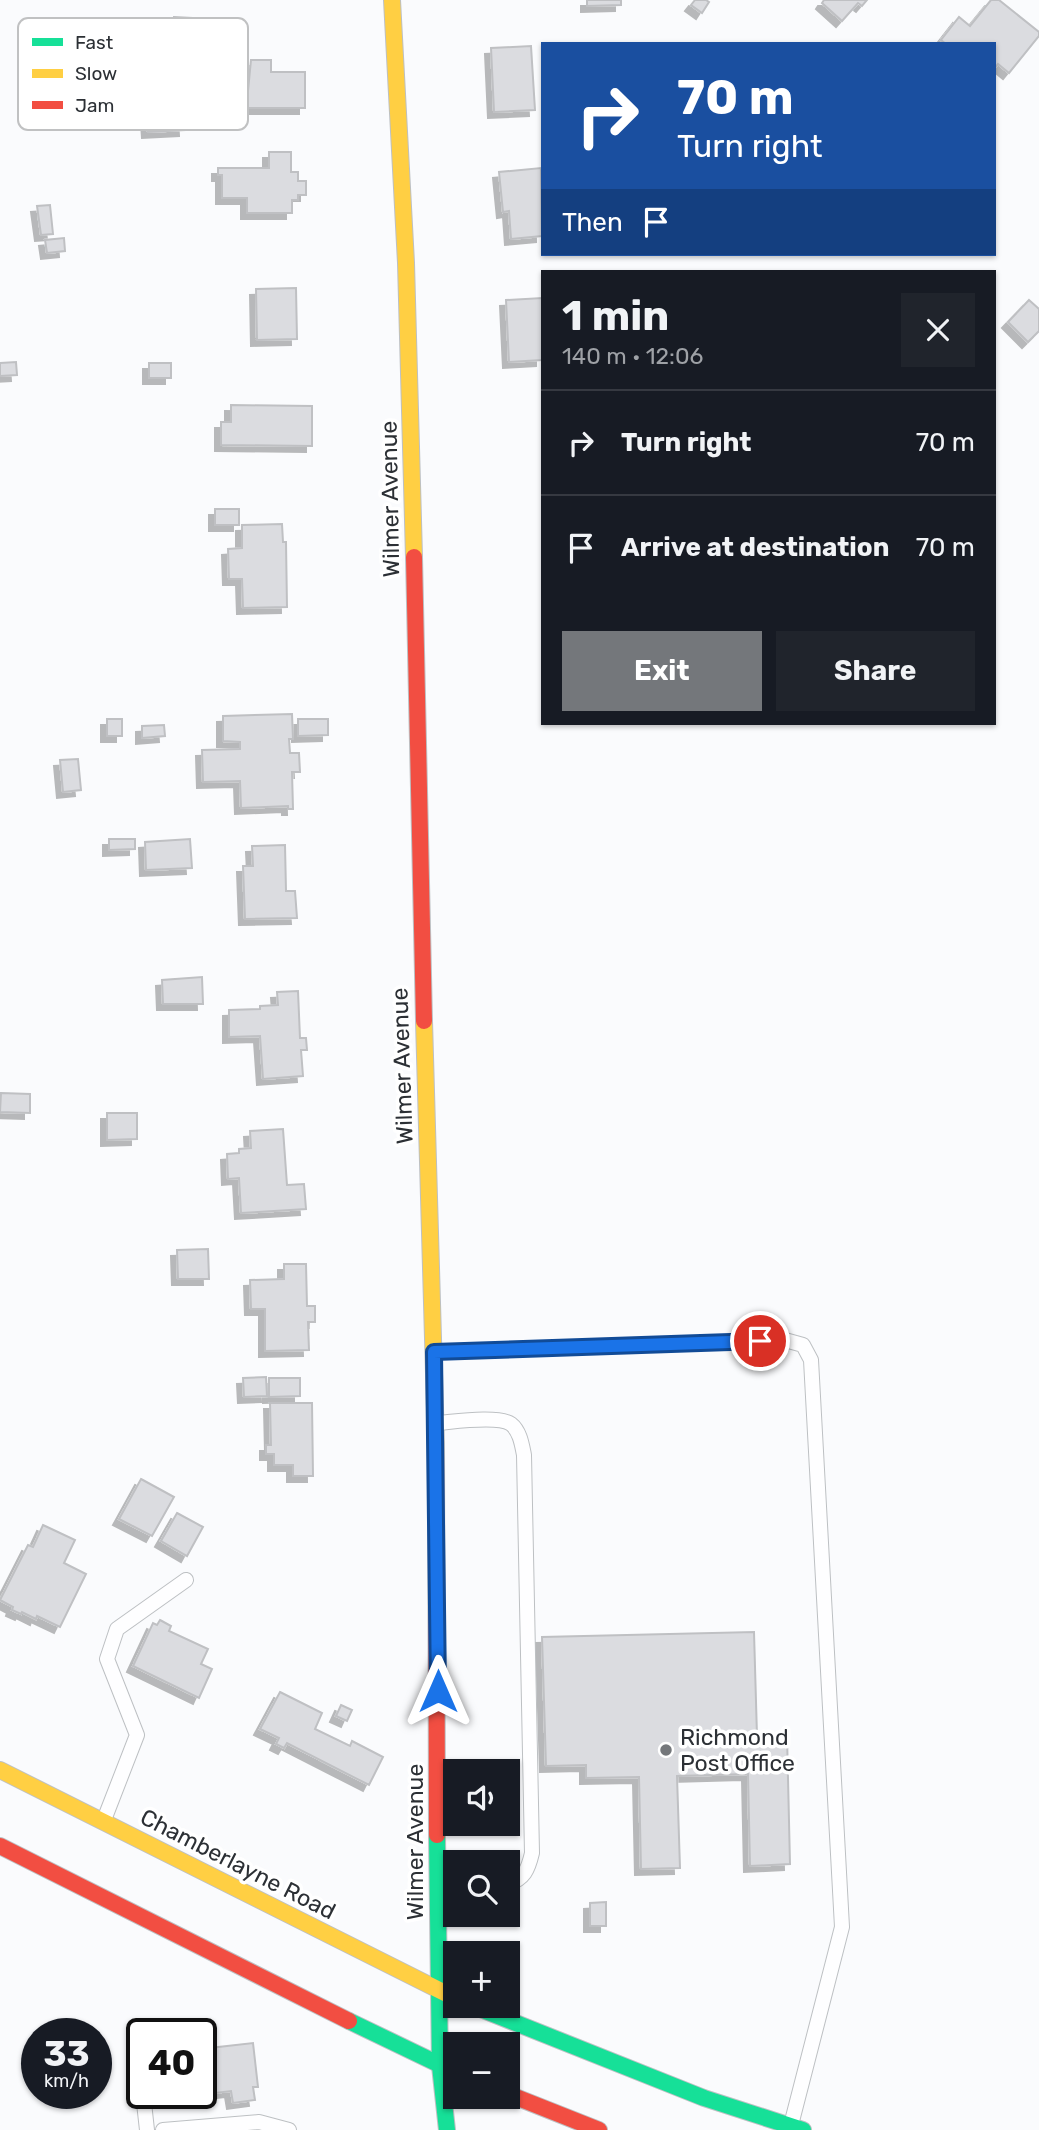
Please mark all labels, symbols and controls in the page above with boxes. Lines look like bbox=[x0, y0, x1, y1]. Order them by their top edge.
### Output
legend bbox=[18, 18, 248, 130]
text: Fast bbox=[75, 31, 114, 54]
text: Slow bbox=[75, 62, 117, 85]
text: 70 m bbox=[677, 68, 794, 126]
icon: right bbox=[562, 70, 653, 161]
text: Jam bbox=[75, 94, 114, 117]
text: Turn right bbox=[677, 127, 822, 165]
icon: arrive bbox=[637, 203, 675, 241]
text: Then bbox=[562, 207, 623, 238]
text: 1 min bbox=[562, 291, 669, 341]
button: close bbox=[901, 293, 975, 367]
text: 140 m · 12:06 bbox=[562, 342, 703, 370]
street label: Wilmer Avenue bbox=[375, 420, 405, 578]
icon: right bbox=[562, 424, 600, 462]
text: Turn right bbox=[621, 427, 751, 458]
text: 70 m bbox=[916, 427, 975, 458]
icon: arrive bbox=[562, 529, 600, 567]
text: Arrive at destination bbox=[621, 532, 889, 563]
text: 70 m bbox=[916, 532, 975, 563]
button: Exit bbox=[562, 631, 762, 711]
button: Share bbox=[776, 631, 975, 711]
street label: Wilmer Avenue bbox=[385, 987, 419, 1145]
pin bbox=[730, 1311, 790, 1371]
icon: arrive bbox=[741, 1322, 779, 1360]
position arrow bbox=[401, 1654, 475, 1728]
place label: Richmond Post Office bbox=[680, 1723, 795, 1777]
marker: Richmond Post Office bbox=[658, 1742, 674, 1758]
map controls bbox=[443, 1759, 520, 2109]
button: sound bbox=[443, 1759, 520, 1836]
street label: Wilmer Avenue bbox=[401, 1764, 429, 1920]
street label: Chamberlayne Road bbox=[136, 1803, 340, 1925]
button: search bbox=[443, 1850, 520, 1927]
button: + bbox=[443, 1941, 520, 2018]
speed limit sign: 40 bbox=[126, 2018, 217, 2109]
button: − bbox=[443, 2032, 520, 2109]
text: 33 bbox=[43, 2033, 90, 2075]
text: km/h bbox=[44, 2070, 89, 2092]

